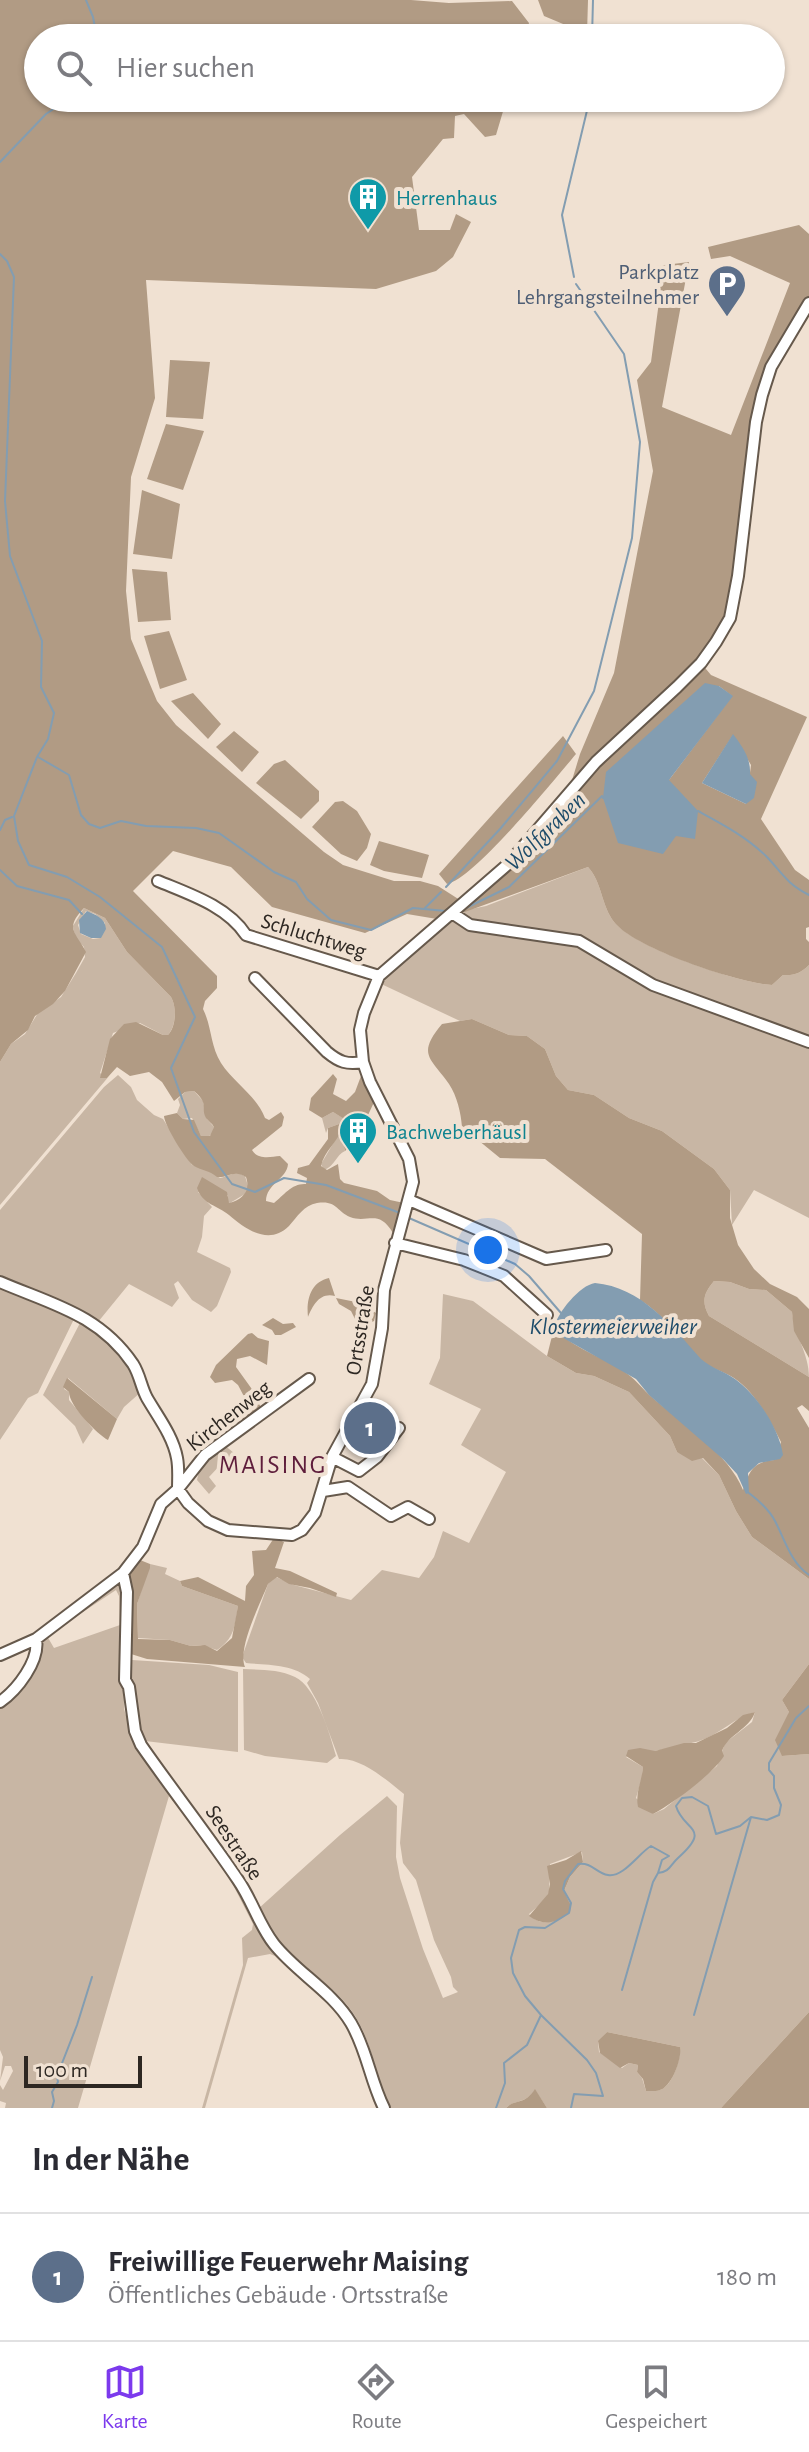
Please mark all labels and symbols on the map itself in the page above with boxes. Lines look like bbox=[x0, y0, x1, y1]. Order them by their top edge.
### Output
building icon: Herrenhaus bbox=[347, 176, 389, 231]
place label: Herrenhaus bbox=[396, 187, 497, 209]
place label: Parkplatz Lehrgangsteilnehmer bbox=[516, 261, 699, 308]
parking icon: Parkplatz Lehrgangsteilnehmer bbox=[706, 263, 748, 318]
water label: Wolfgraben bbox=[501, 788, 590, 876]
street label: Schluchtweg bbox=[259, 910, 369, 962]
building icon: Bachweberhäusl bbox=[337, 1110, 379, 1165]
place label: Bachweberhäusl bbox=[386, 1121, 527, 1143]
your location bbox=[468, 1230, 508, 1270]
street label: Ortsstraße bbox=[342, 1284, 378, 1377]
water label: Klostermeierweiher bbox=[529, 1315, 698, 1339]
street label: Kirchenweg bbox=[182, 1376, 275, 1455]
pin: 1 bbox=[344, 1398, 396, 1458]
district label: MAISING bbox=[219, 1452, 327, 1478]
street label: Seestraße bbox=[201, 1801, 267, 1884]
scale bar bbox=[24, 2052, 142, 2088]

